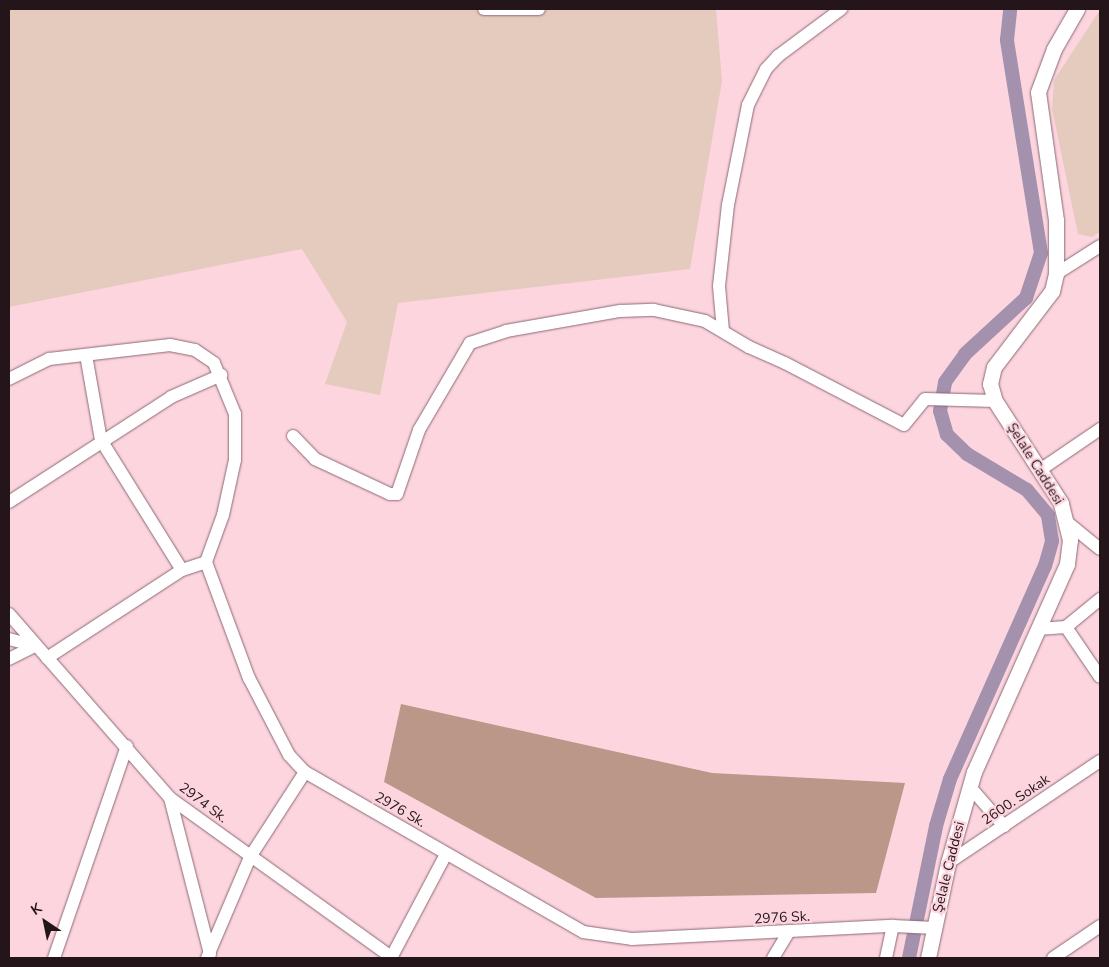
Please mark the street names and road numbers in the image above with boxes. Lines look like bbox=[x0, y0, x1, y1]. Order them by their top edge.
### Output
street label: Şelale Caddesi bbox=[1003, 420, 1067, 508]
street label: 2600. Sokak bbox=[979, 771, 1053, 829]
street label: 2974 Sk. bbox=[176, 779, 230, 827]
street label: 2976 Sk. bbox=[371, 789, 429, 831]
street label: Şelale Caddesi bbox=[930, 820, 968, 914]
street label: 2976 Sk. bbox=[754, 908, 810, 928]

